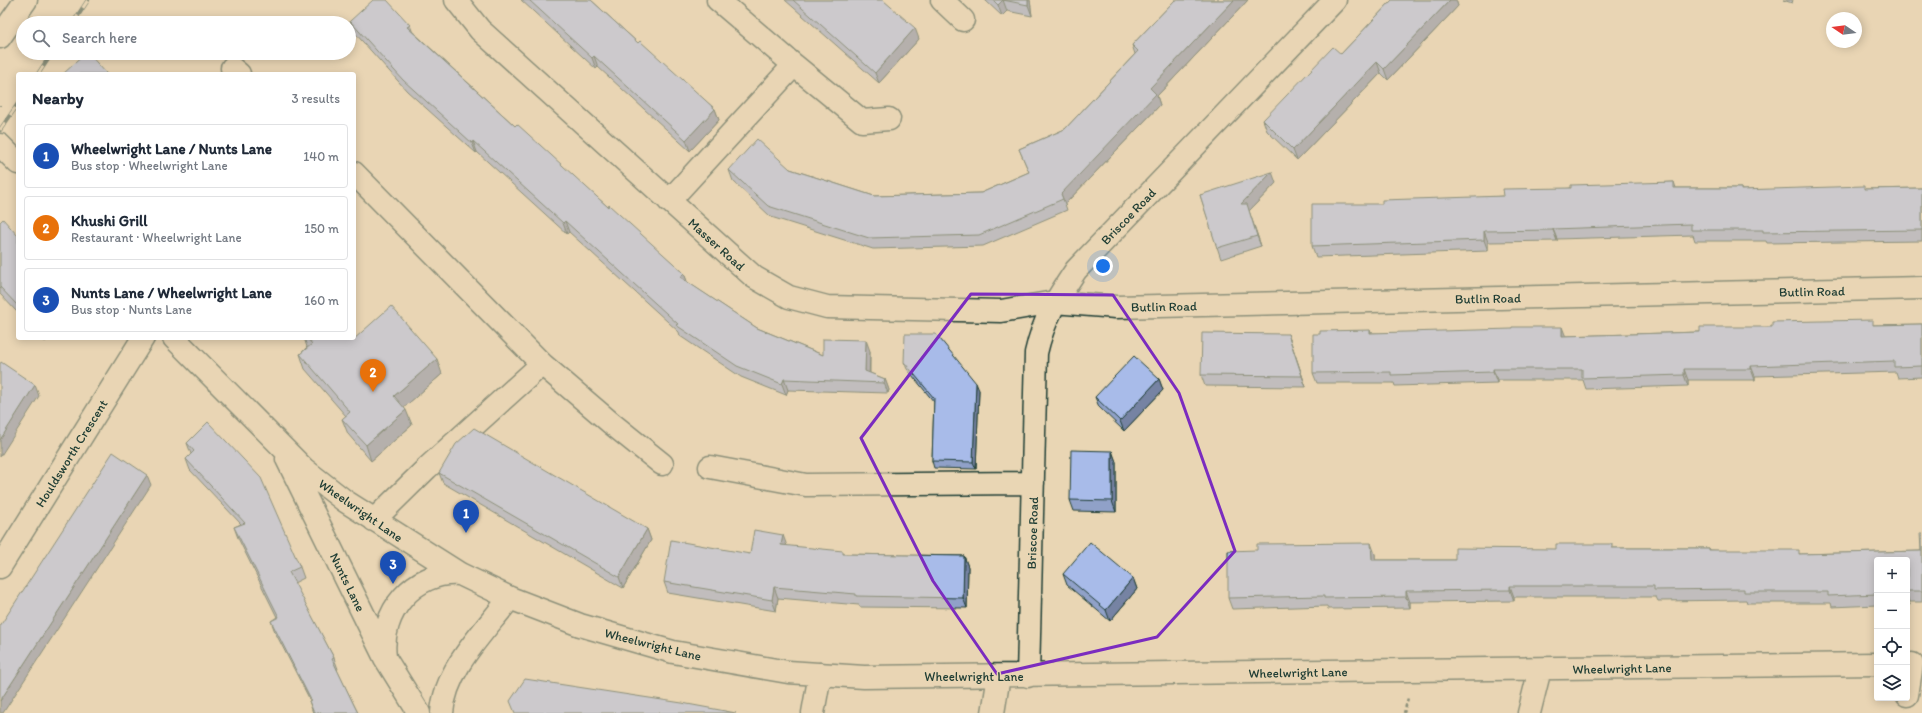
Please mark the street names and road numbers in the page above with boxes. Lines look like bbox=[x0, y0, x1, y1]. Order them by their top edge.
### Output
street label: Briscoe Road bbox=[1098, 185, 1159, 248]
street label: Masser Road bbox=[685, 215, 748, 274]
street label: Butlin Road bbox=[1779, 283, 1845, 300]
street label: Butlin Road bbox=[1455, 290, 1521, 307]
street label: Butlin Road bbox=[1131, 298, 1197, 315]
street label: Houldsworth Crescent bbox=[32, 397, 111, 510]
street label: Wheelwright Lane bbox=[316, 476, 406, 545]
street label: Briscoe Road bbox=[1024, 496, 1041, 570]
street label: Nunts Lane bbox=[327, 550, 368, 614]
street label: Wheelwright Lane bbox=[603, 625, 703, 664]
street label: Wheelwright Lane bbox=[1572, 660, 1672, 677]
street label: Wheelwright Lane bbox=[1248, 664, 1348, 681]
street label: Wheelwright Lane bbox=[924, 669, 1024, 684]

